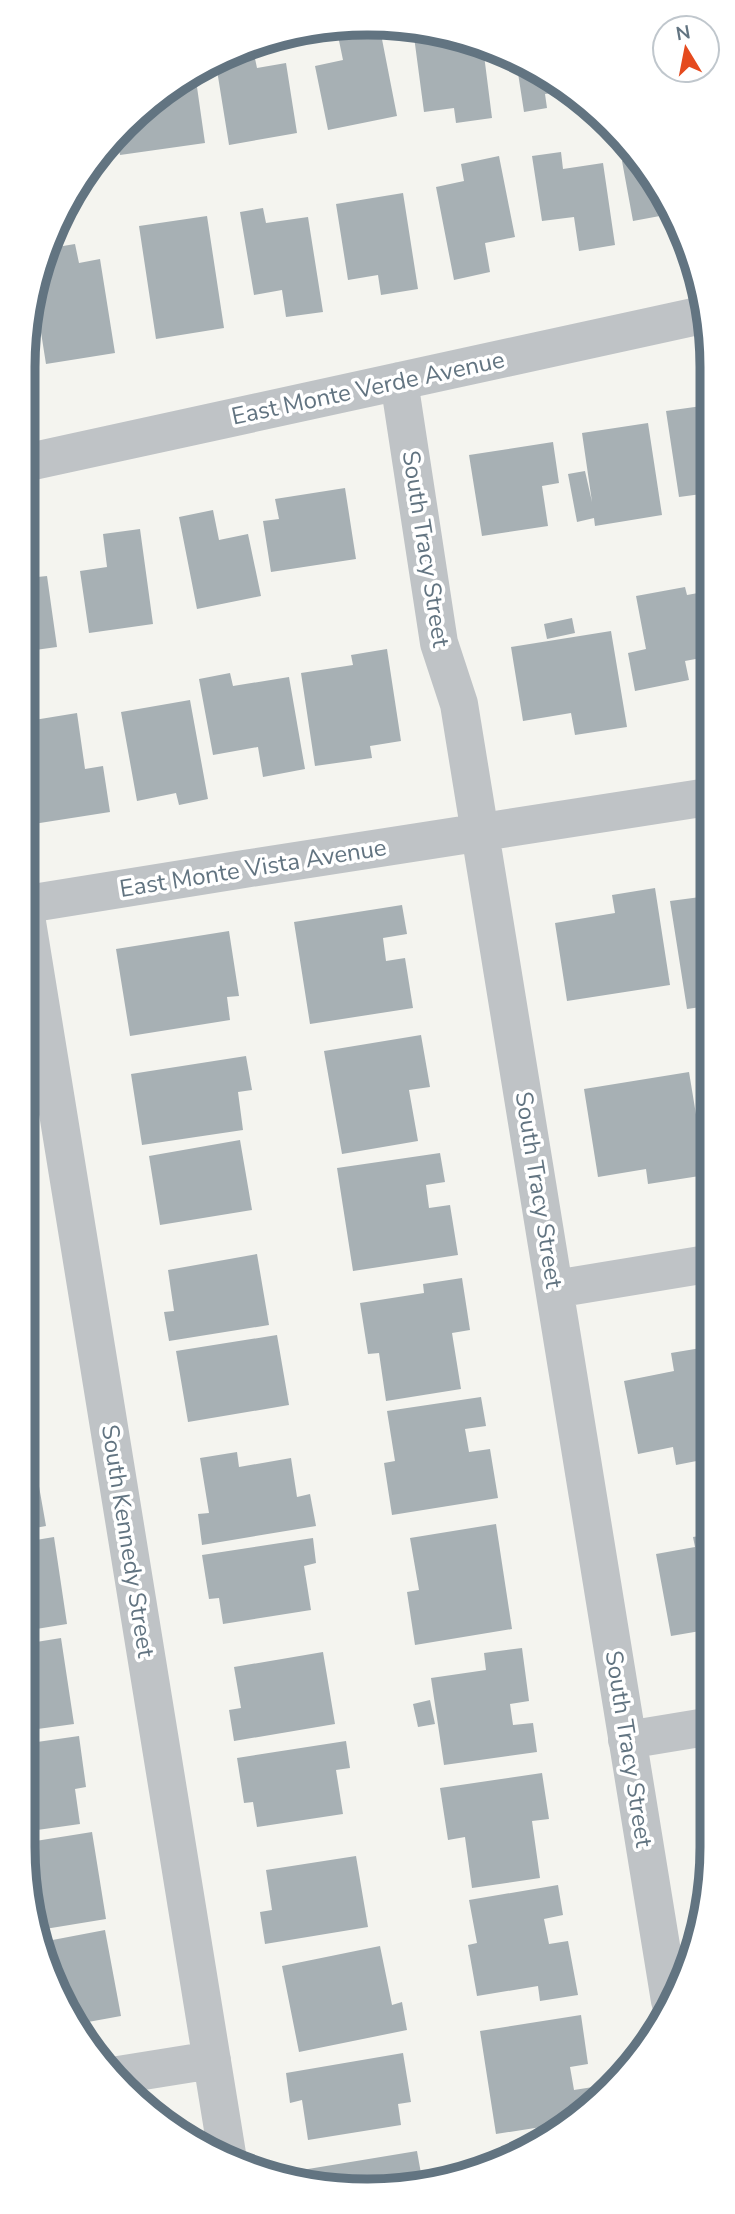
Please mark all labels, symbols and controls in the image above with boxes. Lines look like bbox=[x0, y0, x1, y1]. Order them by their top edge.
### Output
north arrow bbox=[651, 14, 721, 84]
text: N bbox=[674, 19, 692, 47]
street label: East Monte Verde Avenue bbox=[229, 343, 507, 433]
street label: South Tracy Street bbox=[395, 448, 457, 650]
street label: East Monte Vista Avenue bbox=[117, 831, 389, 905]
street label: South Tracy Street bbox=[508, 1089, 570, 1291]
street label: South Kennedy Street bbox=[94, 1422, 162, 1660]
street label: South Tracy Street bbox=[598, 1648, 660, 1850]

